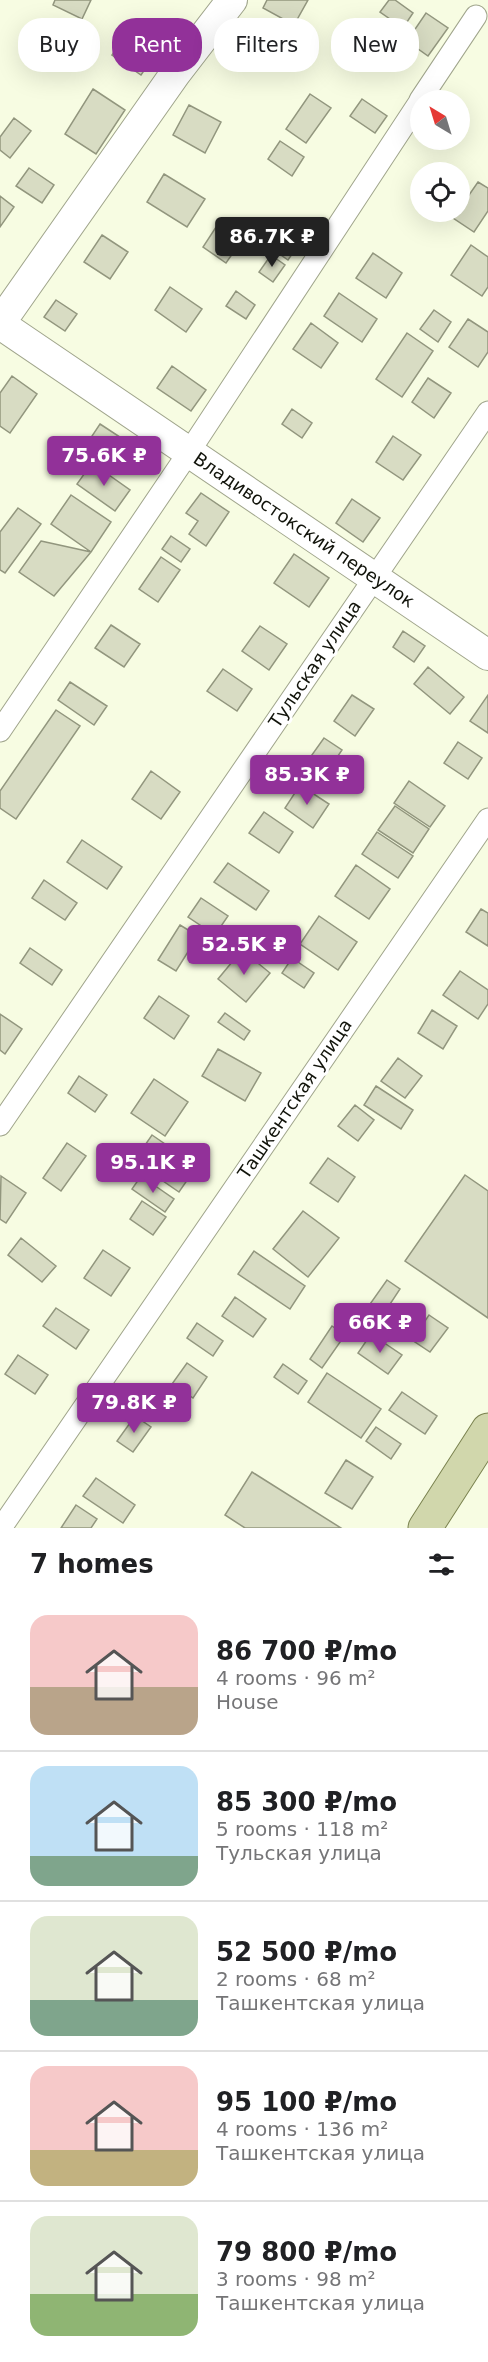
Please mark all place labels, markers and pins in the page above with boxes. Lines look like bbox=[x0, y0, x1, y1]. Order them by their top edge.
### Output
pin: 86.7K ₽ bbox=[217, 217, 327, 268]
pin: 75.6K ₽ bbox=[49, 436, 159, 487]
pin: 85.3K ₽ bbox=[252, 755, 362, 806]
pin: 52.5K ₽ bbox=[189, 925, 299, 976]
pin: 95.1K ₽ bbox=[98, 1143, 208, 1194]
pin: 66K ₽ bbox=[338, 1303, 422, 1354]
pin: 79.8K ₽ bbox=[79, 1383, 189, 1434]

